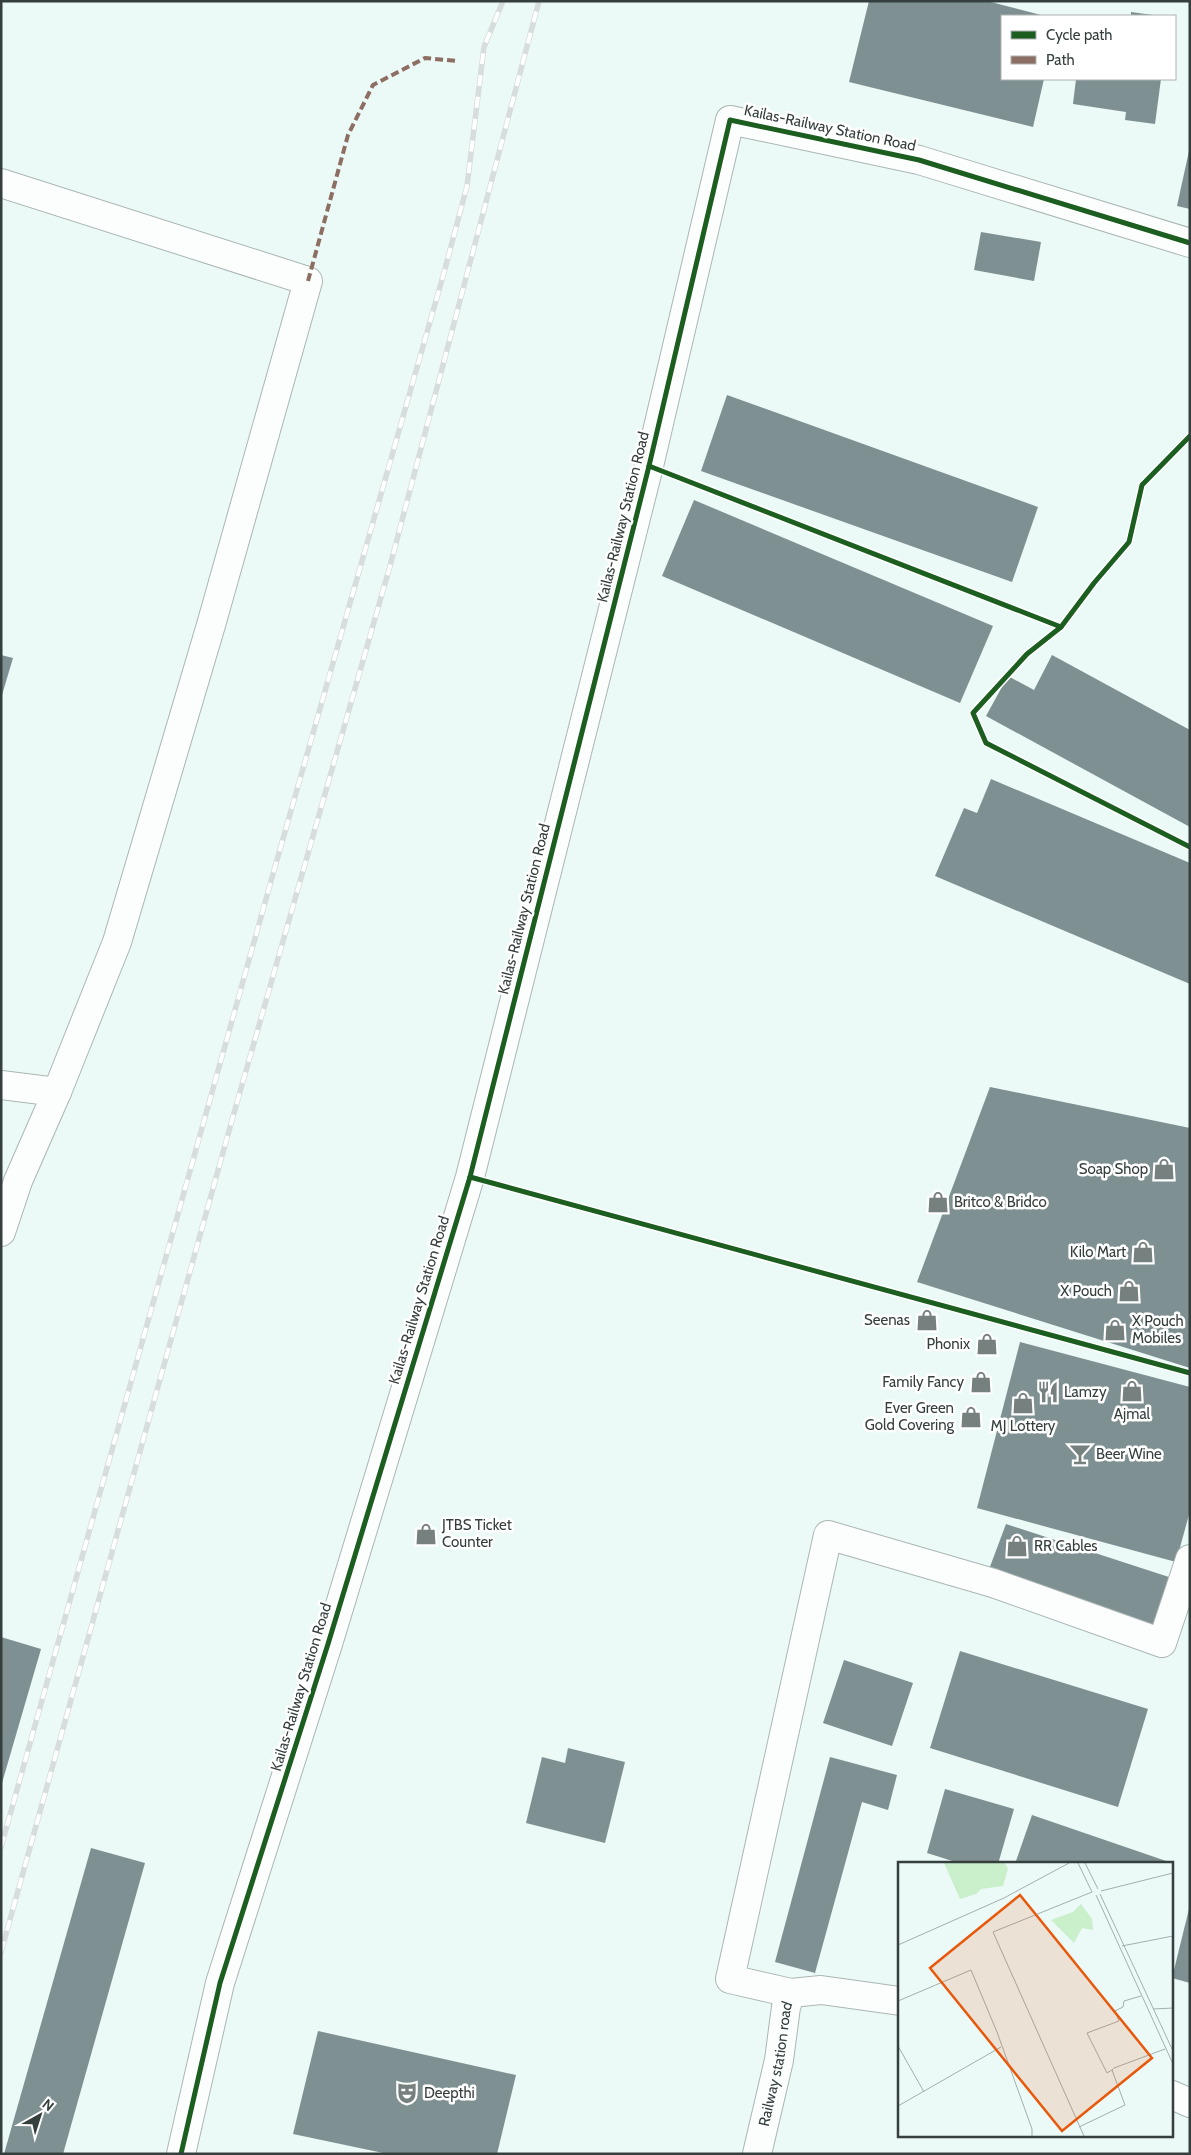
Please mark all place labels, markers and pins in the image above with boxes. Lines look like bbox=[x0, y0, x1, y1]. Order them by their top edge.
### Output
shop icon: Soap Shop bbox=[1151, 1156, 1177, 1182]
place label: Soap Shop bbox=[1079, 1160, 1148, 1178]
shop icon: Britco & Bridco bbox=[925, 1189, 951, 1215]
place label: Britco & Bridco bbox=[954, 1193, 1047, 1211]
shop icon: Kilo Mart bbox=[1130, 1239, 1156, 1265]
place label: Kilo Mart bbox=[1070, 1243, 1126, 1261]
shop icon: X Pouch bbox=[1116, 1278, 1142, 1304]
place label: X Pouch bbox=[1060, 1282, 1112, 1300]
shop icon: Seenas bbox=[914, 1307, 940, 1333]
place label: Seenas bbox=[864, 1311, 910, 1329]
place label: X Pouch Mobiles bbox=[1132, 1312, 1184, 1347]
shop icon: X Pouch Mobiles bbox=[1102, 1317, 1128, 1343]
shop icon: Phonix bbox=[974, 1331, 1000, 1357]
place label: Phonix bbox=[926, 1335, 970, 1353]
shop icon: Family Fancy bbox=[968, 1369, 994, 1395]
place label: Family Fancy bbox=[882, 1373, 964, 1391]
shop icon: Ajmal bbox=[1119, 1378, 1145, 1404]
restaurant icon: Lamzy bbox=[1035, 1379, 1061, 1405]
place label: Lamzy bbox=[1064, 1383, 1107, 1401]
shop icon: MJ Lottery bbox=[1010, 1390, 1036, 1416]
place label: Ever Green Gold Covering bbox=[865, 1399, 955, 1434]
shop icon: Ever Green Gold Covering bbox=[958, 1404, 984, 1430]
place label: Ajmal bbox=[1114, 1405, 1151, 1423]
place label: MJ Lottery bbox=[991, 1417, 1056, 1435]
bar icon: Beer Wine bbox=[1067, 1441, 1093, 1467]
place label: Beer Wine bbox=[1096, 1445, 1162, 1463]
place label: JTBS Ticket Counter bbox=[441, 1516, 512, 1551]
shop icon: JTBS Ticket Counter bbox=[413, 1521, 439, 1547]
shop icon: RR Cables bbox=[1004, 1533, 1030, 1559]
place label: RR Cables bbox=[1034, 1537, 1098, 1555]
theatre icon: Deepthi bbox=[394, 2080, 420, 2106]
place label: Deepthi bbox=[424, 2084, 475, 2102]

